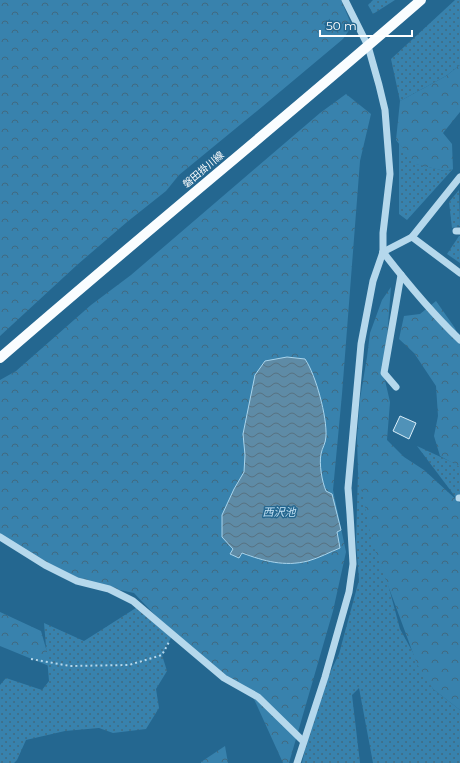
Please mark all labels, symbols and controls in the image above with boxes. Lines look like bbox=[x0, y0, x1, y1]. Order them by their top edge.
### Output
scale bar bbox=[320, 12, 412, 38]
text: 50 m bbox=[326, 18, 357, 33]
street label: 磐田掛川線 bbox=[180, 148, 227, 190]
water label: 西沢池 bbox=[263, 505, 296, 519]

